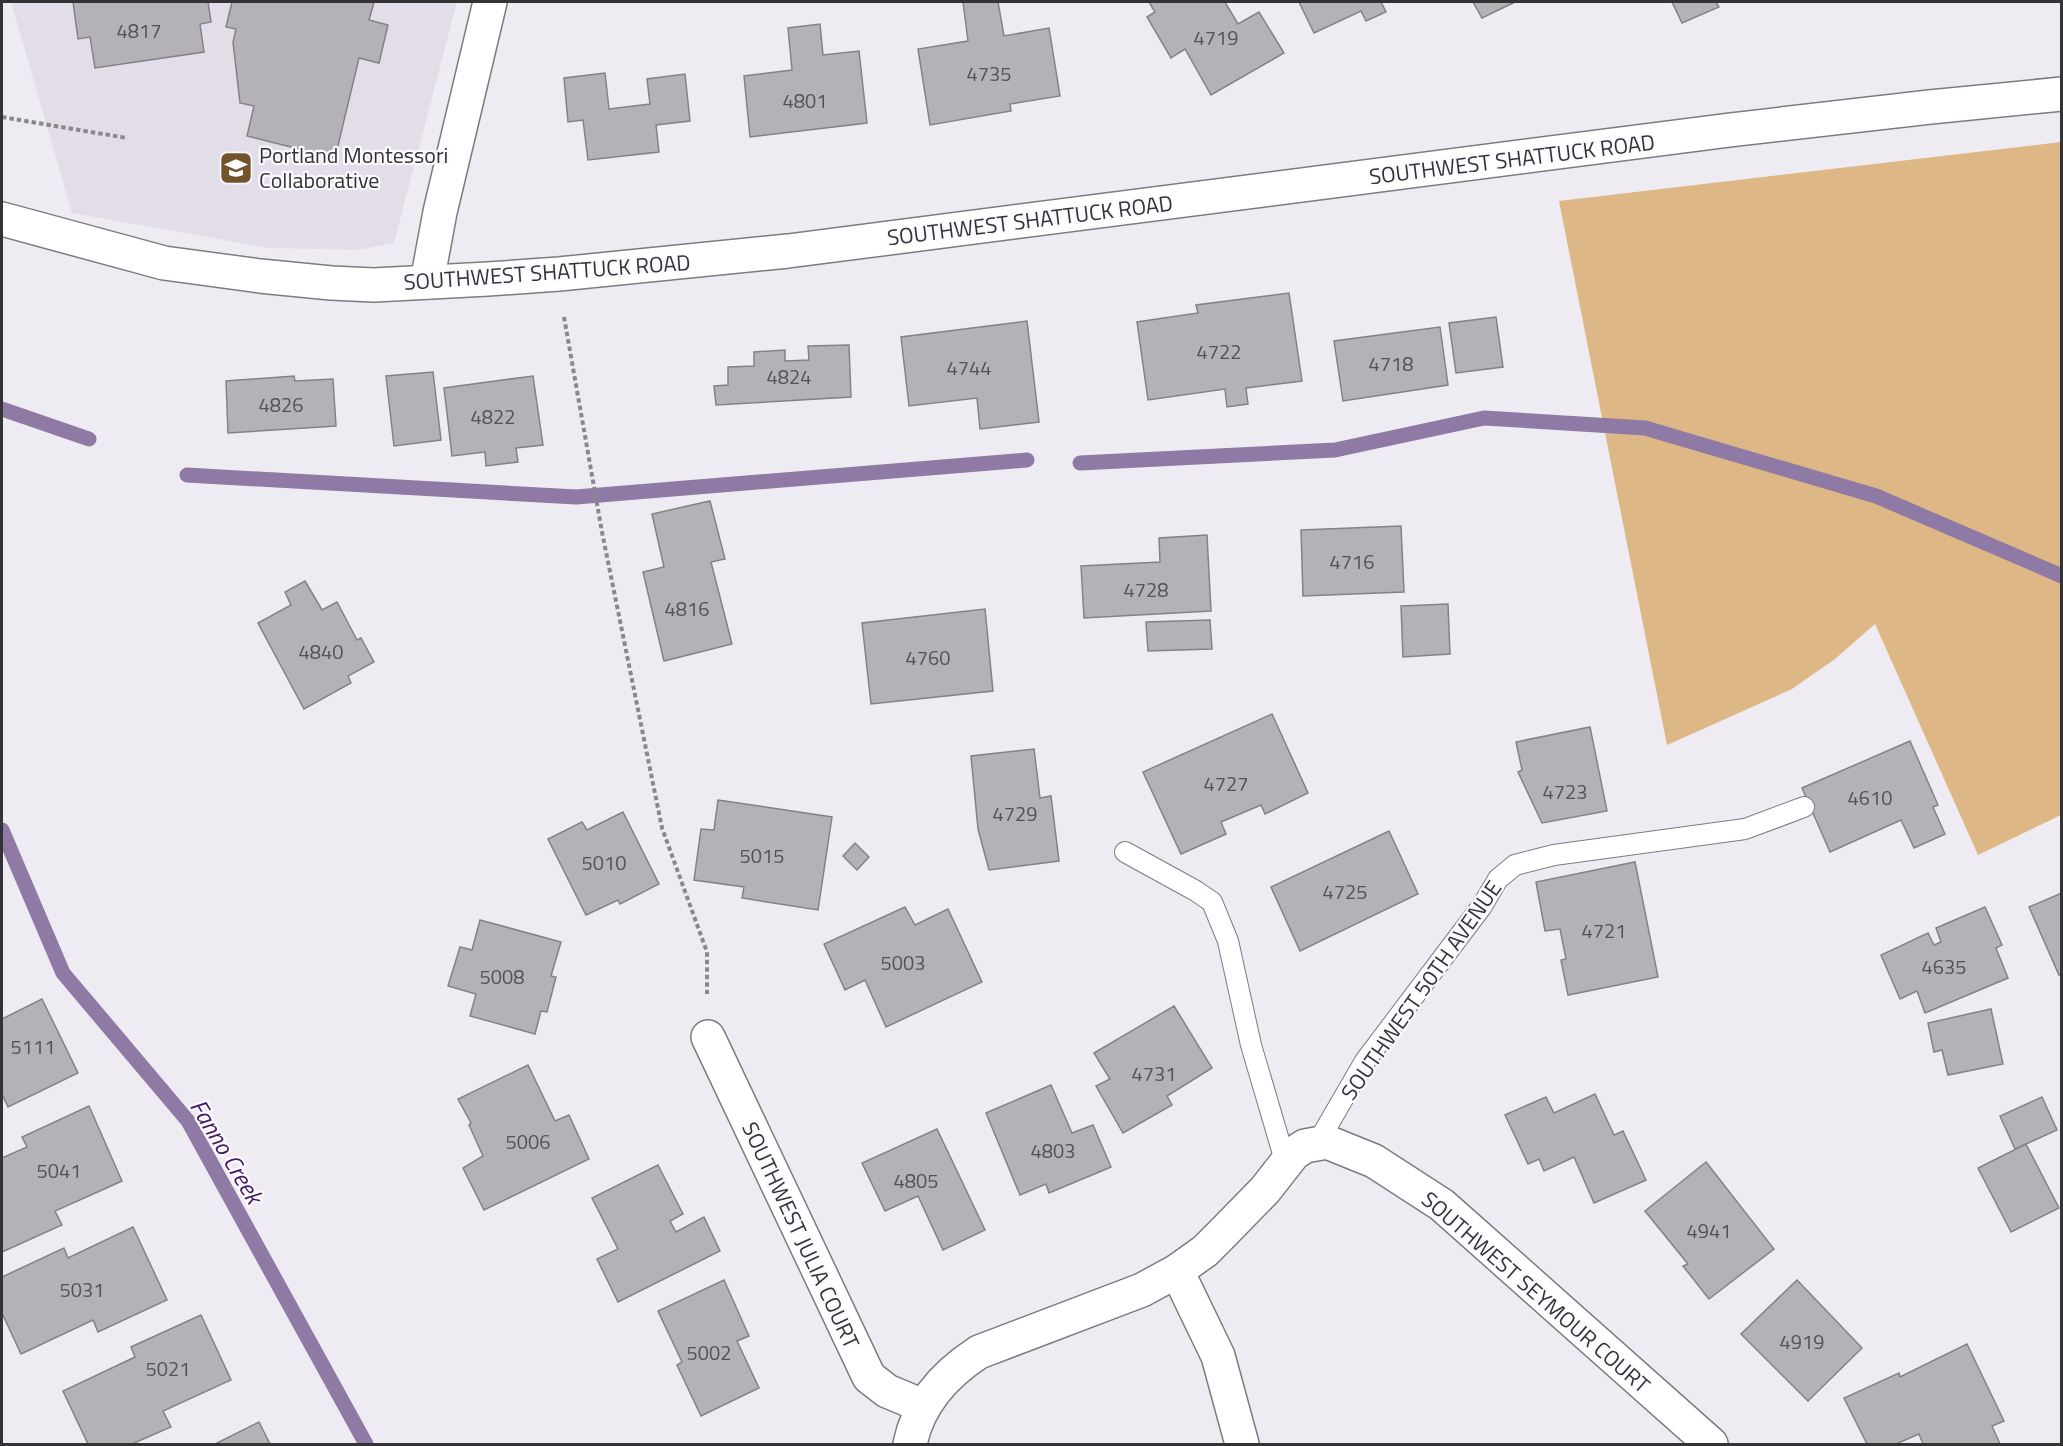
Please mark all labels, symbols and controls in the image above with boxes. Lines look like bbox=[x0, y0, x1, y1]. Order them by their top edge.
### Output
house number: 4817 bbox=[117, 15, 161, 46]
house number: 4719 bbox=[1194, 22, 1238, 53]
house number: 4735 bbox=[967, 58, 1011, 89]
house number: 4801 bbox=[783, 85, 827, 116]
street label: SOUTHWEST SHATTUCK ROAD bbox=[1367, 125, 1657, 193]
place label: Portland Montessori Collaborative bbox=[259, 138, 448, 197]
school or university icon: Portland Montessori Collaborative bbox=[218, 150, 254, 186]
street label: SOUTHWEST SHATTUCK ROAD bbox=[885, 186, 1175, 254]
street label: SOUTHWEST SHATTUCK ROAD bbox=[402, 245, 692, 299]
house number: 4722 bbox=[1197, 336, 1241, 367]
house number: 4718 bbox=[1369, 348, 1413, 379]
house number: 4744 bbox=[947, 352, 991, 383]
house number: 4824 bbox=[767, 361, 811, 392]
house number: 4826 bbox=[259, 389, 303, 420]
house number: 4822 bbox=[471, 401, 515, 432]
house number: 4716 bbox=[1330, 546, 1374, 577]
house number: 4728 bbox=[1124, 574, 1168, 605]
house number: 4816 bbox=[665, 593, 709, 624]
house number: 4840 bbox=[299, 636, 343, 667]
house number: 4760 bbox=[906, 642, 950, 673]
house number: 4727 bbox=[1204, 768, 1248, 799]
house number: 4723 bbox=[1543, 776, 1587, 807]
house number: 4610 bbox=[1848, 782, 1892, 813]
house number: 4729 bbox=[993, 798, 1037, 829]
house number: 5015 bbox=[740, 840, 784, 871]
house number: 5010 bbox=[582, 847, 626, 878]
street label: SOUTHWEST 50TH AVENUE bbox=[1332, 873, 1510, 1107]
house number: 4725 bbox=[1323, 876, 1367, 907]
house number: 4721 bbox=[1582, 915, 1626, 946]
house number: 5003 bbox=[881, 947, 925, 978]
house number: 4635 bbox=[1922, 951, 1966, 982]
house number: 5008 bbox=[480, 961, 524, 992]
house number: 5111 bbox=[11, 1031, 55, 1062]
house number: 4731 bbox=[1132, 1058, 1176, 1089]
water label: Fanno Creek bbox=[182, 1092, 274, 1213]
street label: SOUTHWEST JULIA COURT bbox=[733, 1116, 869, 1354]
house number: 5006 bbox=[506, 1126, 550, 1157]
house number: 4803 bbox=[1031, 1135, 1075, 1166]
house number: 5041 bbox=[37, 1155, 81, 1186]
house number: 4805 bbox=[894, 1165, 938, 1196]
street label: SOUTHWEST SEYMOUR COURT bbox=[1414, 1183, 1658, 1401]
house number: 4941 bbox=[1687, 1215, 1731, 1246]
house number: 5031 bbox=[60, 1274, 104, 1305]
house number: 4919 bbox=[1780, 1326, 1824, 1357]
house number: 5002 bbox=[687, 1337, 731, 1368]
house number: 5021 bbox=[146, 1353, 190, 1384]

